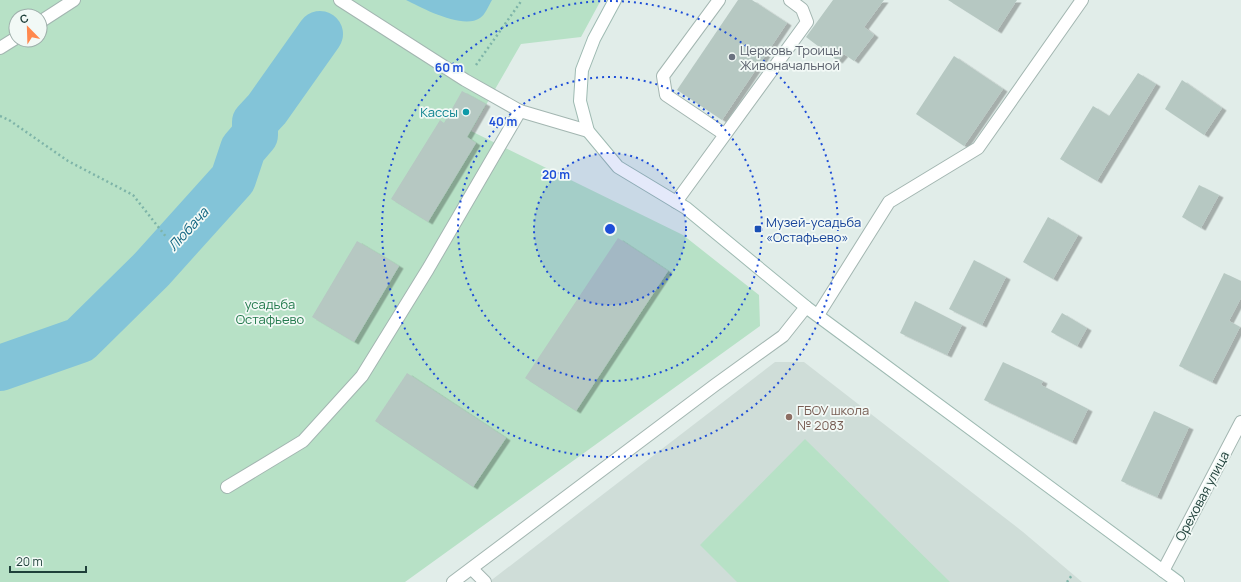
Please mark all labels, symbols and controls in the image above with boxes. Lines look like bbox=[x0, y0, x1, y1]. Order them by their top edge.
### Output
north arrow bbox=[8, 8, 48, 48]
text: С bbox=[17, 10, 31, 27]
place label: Церковь Троицы Живоначальной bbox=[740, 41, 842, 74]
marker: Церковь Троицы Живоначальной bbox=[727, 52, 737, 62]
text: 60 m bbox=[435, 59, 463, 76]
place label: Кассы bbox=[420, 103, 458, 121]
marker: Кассы bbox=[461, 107, 471, 117]
text: 40 m bbox=[489, 113, 517, 130]
text: 20 m bbox=[542, 166, 570, 183]
water label: Любача bbox=[163, 202, 213, 254]
place label: Музей-усадьба «Остафьево» bbox=[766, 213, 861, 246]
centre of rings bbox=[603, 222, 617, 236]
marker: Музей-усадьба «Остафьево» bbox=[753, 224, 763, 234]
park label: усадьба Остафьево bbox=[236, 295, 305, 328]
place label: ГБОУ школа № 2083 bbox=[797, 401, 869, 434]
marker: ГБОУ школа № 2083 bbox=[784, 412, 794, 422]
street label: Ореховая улица bbox=[1171, 448, 1233, 544]
scale bar bbox=[10, 548, 86, 574]
text: 20 m bbox=[16, 553, 43, 570]

